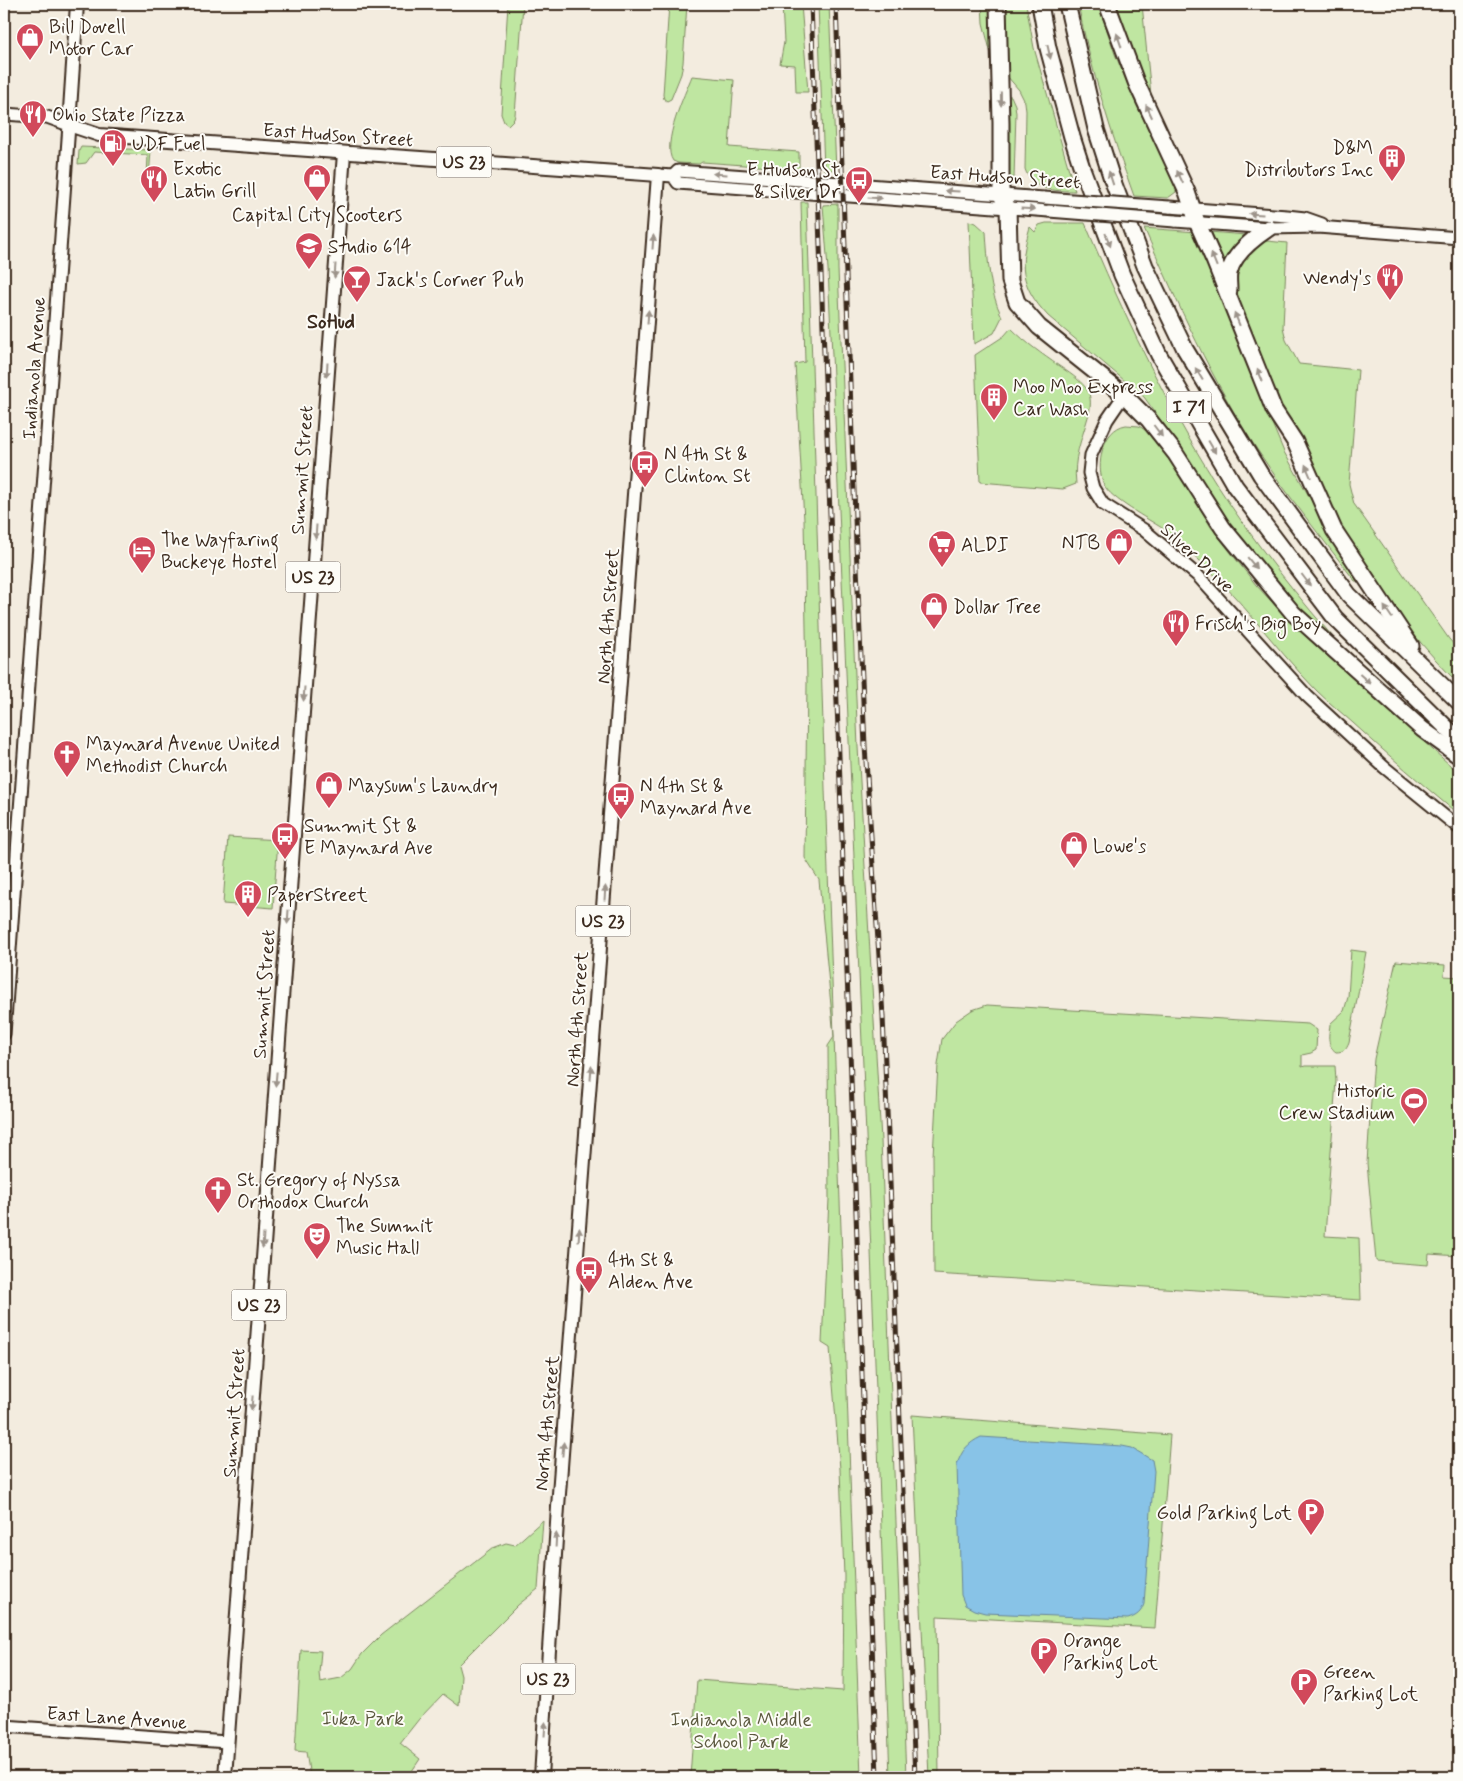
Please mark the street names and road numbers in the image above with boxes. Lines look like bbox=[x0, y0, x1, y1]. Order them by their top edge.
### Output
street label: East Hudson Street bbox=[262, 118, 414, 153]
road number: US 23 bbox=[436, 146, 492, 178]
street label: East Hudson Street bbox=[929, 160, 1081, 195]
street label: Indianola Avenue bbox=[17, 296, 52, 440]
road number: I 71 bbox=[1166, 392, 1212, 422]
street label: Summit Street bbox=[286, 405, 319, 536]
street label: Silver Drive bbox=[1155, 518, 1239, 599]
street label: North 4th Street bbox=[591, 547, 626, 685]
road number: US 23 bbox=[286, 562, 340, 592]
road number: US 23 bbox=[576, 906, 630, 936]
street label: Summit Street bbox=[248, 929, 281, 1060]
street label: North 4th Street bbox=[560, 950, 595, 1088]
road number: US 23 bbox=[232, 1290, 286, 1320]
street label: Summit Street bbox=[218, 1348, 251, 1479]
street label: North 4th Street bbox=[529, 1354, 566, 1492]
road number: US 23 bbox=[520, 1664, 576, 1695]
street label: East Lane Avenue bbox=[46, 1701, 188, 1736]

